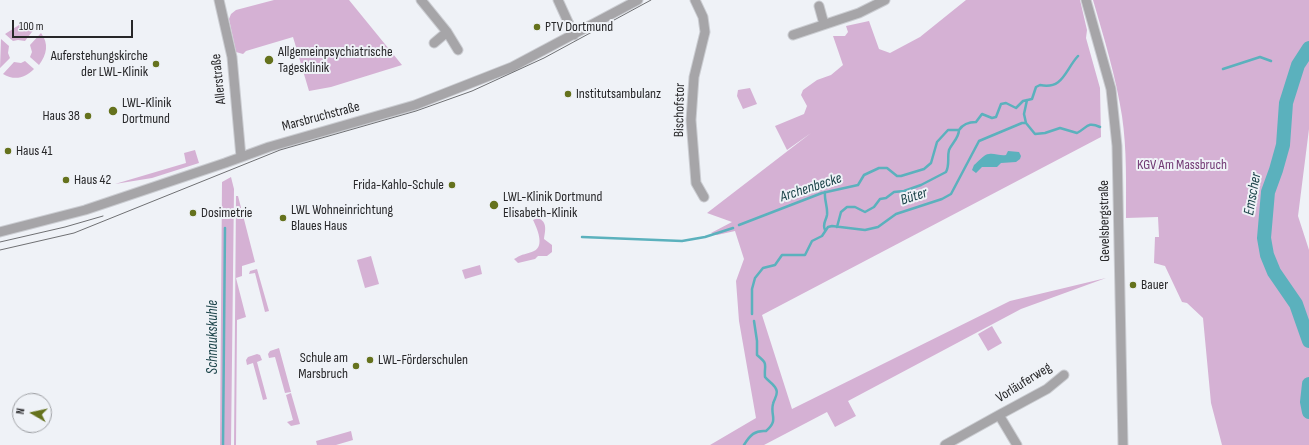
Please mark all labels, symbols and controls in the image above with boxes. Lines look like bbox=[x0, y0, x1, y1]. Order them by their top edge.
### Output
scale bar bbox=[14, 12, 135, 38]
text: 100 m bbox=[19, 19, 44, 34]
place label: PTV Dortmund bbox=[545, 19, 613, 35]
marker: PTV Dortmund bbox=[532, 22, 542, 32]
place label: Allgemeinpsychiatrische Tagesklinik bbox=[278, 44, 393, 76]
place label: Auferstehungskirche der LWL-Klinik bbox=[51, 48, 148, 80]
street label: Allerstraße bbox=[208, 53, 230, 105]
marker: Allgemeinpsychiatrische Tagesklinik bbox=[263, 54, 275, 66]
marker: Auferstehungskirche der LWL-Klinik bbox=[151, 59, 161, 69]
street label: Bischofstor bbox=[671, 83, 689, 137]
place label: Institutsambulanz bbox=[576, 86, 661, 102]
marker: Institutsambulanz bbox=[563, 89, 573, 99]
place label: LWL-Klinik Dortmund bbox=[122, 95, 171, 128]
street label: Marsbruchstraße bbox=[280, 99, 362, 135]
marker: LWL-Klinik Dortmund bbox=[107, 105, 119, 117]
place label: Haus 38 bbox=[42, 108, 80, 124]
marker: Haus 38 bbox=[83, 111, 93, 121]
place label: Haus 41 bbox=[16, 143, 52, 159]
marker: Haus 41 bbox=[3, 146, 13, 156]
park label: KGV Am Massbruch bbox=[1137, 157, 1227, 173]
water label: Archenbecke bbox=[778, 170, 844, 206]
water label: Emscher bbox=[1240, 171, 1266, 217]
place label: Haus 42 bbox=[74, 172, 111, 188]
marker: Haus 42 bbox=[61, 175, 71, 185]
place label: Frida-Kahlo-Schule bbox=[353, 177, 444, 193]
marker: Frida-Kahlo-Schule bbox=[447, 180, 457, 190]
street label: Gevelsbergstraße bbox=[1096, 180, 1114, 262]
water label: Büter bbox=[898, 184, 930, 210]
place label: LWL-Klinik Dortmund Elisabeth-Klinik bbox=[503, 189, 602, 222]
marker: LWL-Klinik Dortmund Elisabeth-Klinik bbox=[488, 199, 500, 211]
place label: LWL Wohneinrichtung Blaues Haus bbox=[291, 202, 393, 234]
place label: Dosimetrie bbox=[201, 205, 252, 221]
marker: Dosimetrie bbox=[188, 208, 198, 218]
marker: LWL Wohneinrichtung Blaues Haus bbox=[278, 213, 288, 223]
place label: Bauer bbox=[1141, 277, 1168, 293]
marker: Bauer bbox=[1128, 280, 1138, 290]
water label: Schnaukskuhle bbox=[204, 300, 222, 374]
place label: Schule am Marsbruch bbox=[298, 350, 348, 382]
place label: LWL-Förderschulen bbox=[378, 352, 468, 368]
marker: LWL-Förderschulen bbox=[365, 355, 375, 365]
street label: Vorläuferweg bbox=[993, 359, 1055, 407]
marker: Schule am Marsbruch bbox=[351, 361, 361, 371]
north arrow bbox=[12, 393, 52, 433]
text: N bbox=[14, 407, 28, 415]

